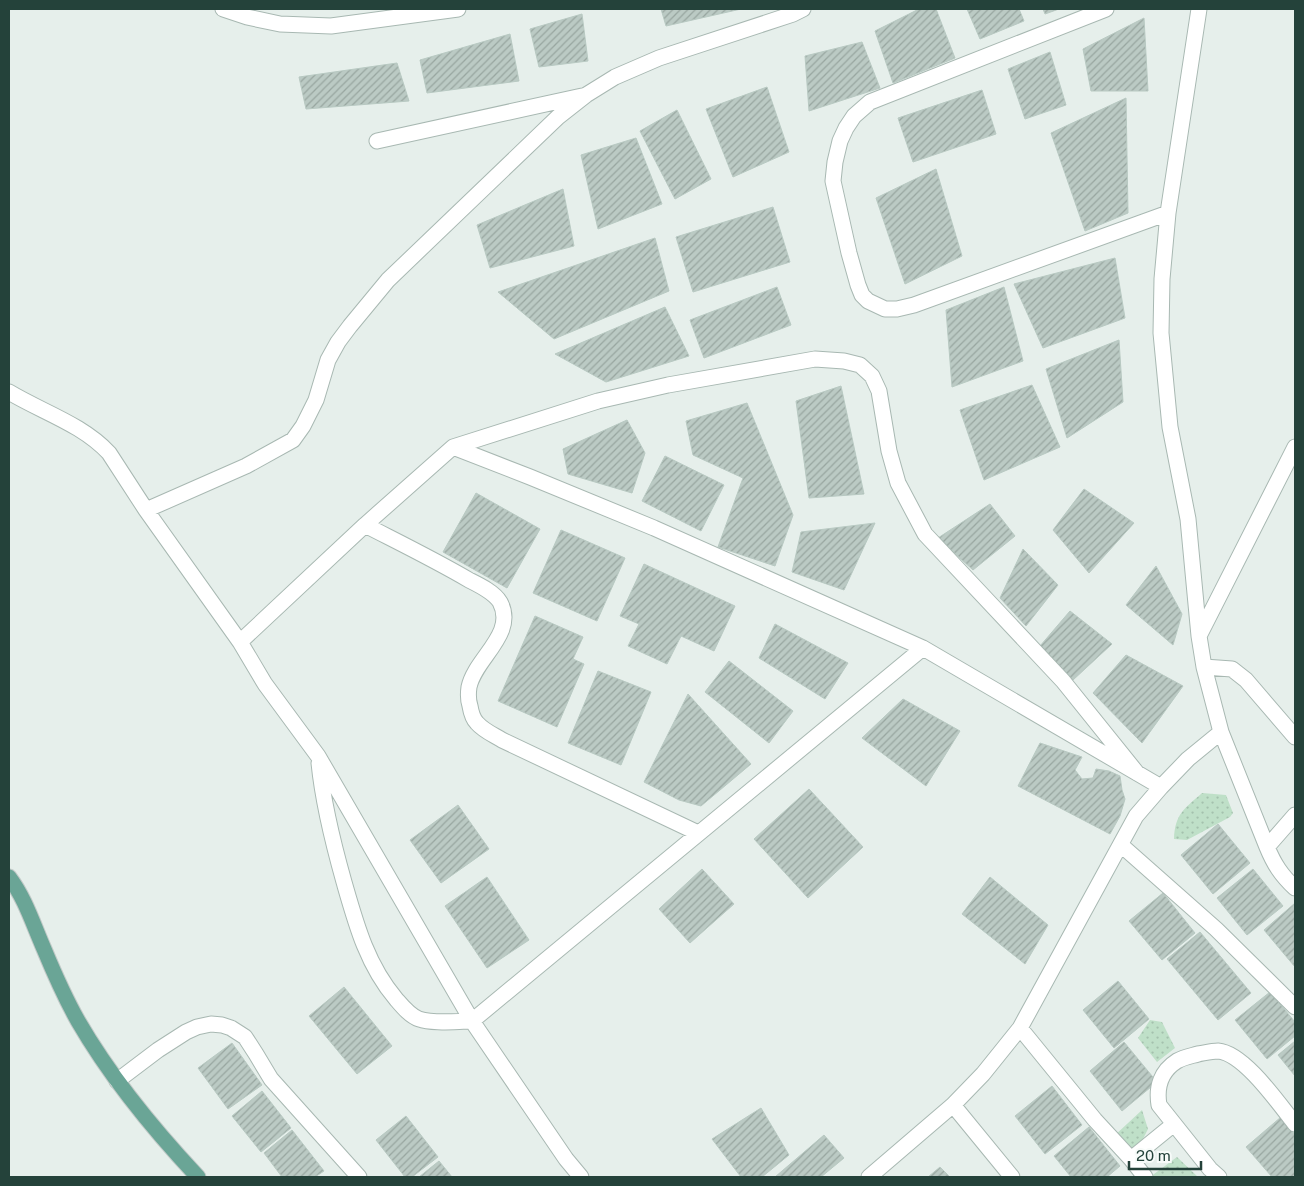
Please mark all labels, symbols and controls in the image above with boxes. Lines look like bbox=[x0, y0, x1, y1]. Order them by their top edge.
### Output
scale bar bbox=[1129, 1138, 1202, 1170]
text: 20 m bbox=[1136, 1147, 1171, 1164]

